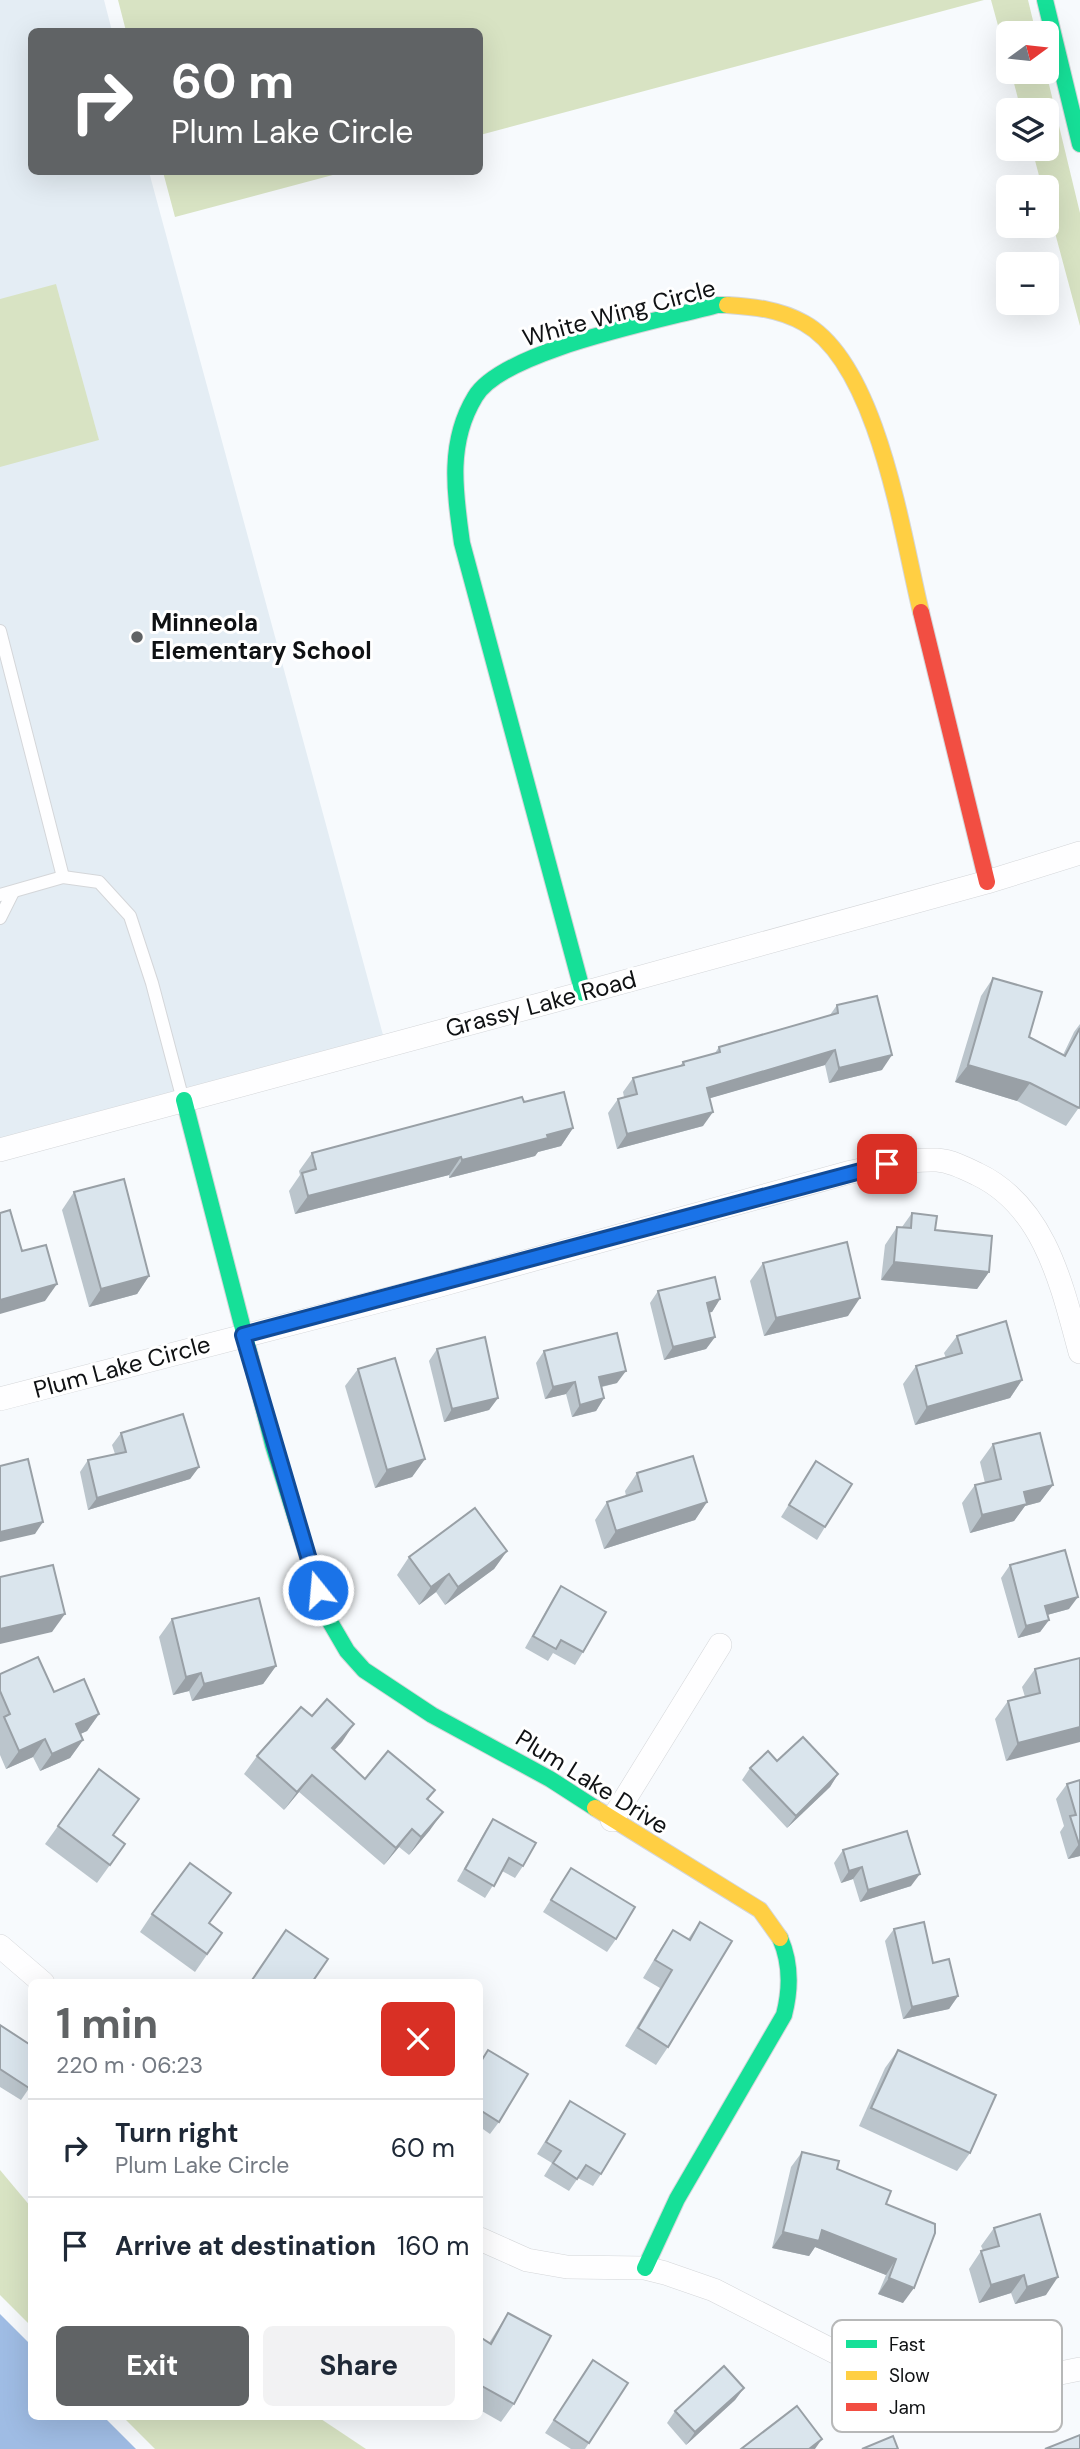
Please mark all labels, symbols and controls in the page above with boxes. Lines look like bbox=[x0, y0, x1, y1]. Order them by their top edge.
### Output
north arrow bbox=[996, 21, 1059, 84]
map controls bbox=[996, 21, 1059, 315]
text: 60 m bbox=[171, 49, 294, 113]
icon: right bbox=[56, 56, 147, 147]
button: layers bbox=[996, 98, 1059, 161]
text: Plum Lake Circle bbox=[171, 111, 413, 153]
button: + bbox=[996, 175, 1059, 238]
button: − bbox=[996, 252, 1059, 315]
street label: White Wing Circle bbox=[519, 272, 719, 353]
place label: Minneola Elementary School bbox=[151, 607, 372, 666]
marker: Minneola Elementary School bbox=[129, 629, 145, 645]
street label: Grassy Lake Road bbox=[442, 963, 640, 1044]
pin bbox=[857, 1134, 917, 1194]
icon: arrive bbox=[868, 1145, 906, 1183]
street label: Plum Lake Circle bbox=[30, 1328, 214, 1405]
position arrow bbox=[281, 1553, 355, 1627]
street label: Plum Lake Drive bbox=[510, 1722, 675, 1841]
text: 1 min bbox=[56, 1996, 158, 2051]
button: close bbox=[381, 2002, 455, 2076]
text: 220 m · 06:23 bbox=[56, 2050, 203, 2080]
text: Turn right bbox=[115, 2116, 239, 2150]
icon: right bbox=[56, 2129, 94, 2167]
text: 60 m bbox=[391, 2131, 455, 2165]
text: Plum Lake Circle bbox=[115, 2150, 289, 2180]
icon: arrive bbox=[56, 2227, 94, 2265]
text: Arrive at destination bbox=[115, 2229, 376, 2263]
text: 160 m bbox=[397, 2229, 469, 2263]
legend bbox=[832, 2320, 1062, 2432]
button: Exit bbox=[56, 2326, 249, 2406]
button: Share bbox=[263, 2326, 455, 2406]
text: Fast bbox=[889, 2332, 925, 2357]
text: Slow bbox=[889, 2363, 930, 2388]
text: Jam bbox=[889, 2395, 926, 2420]

